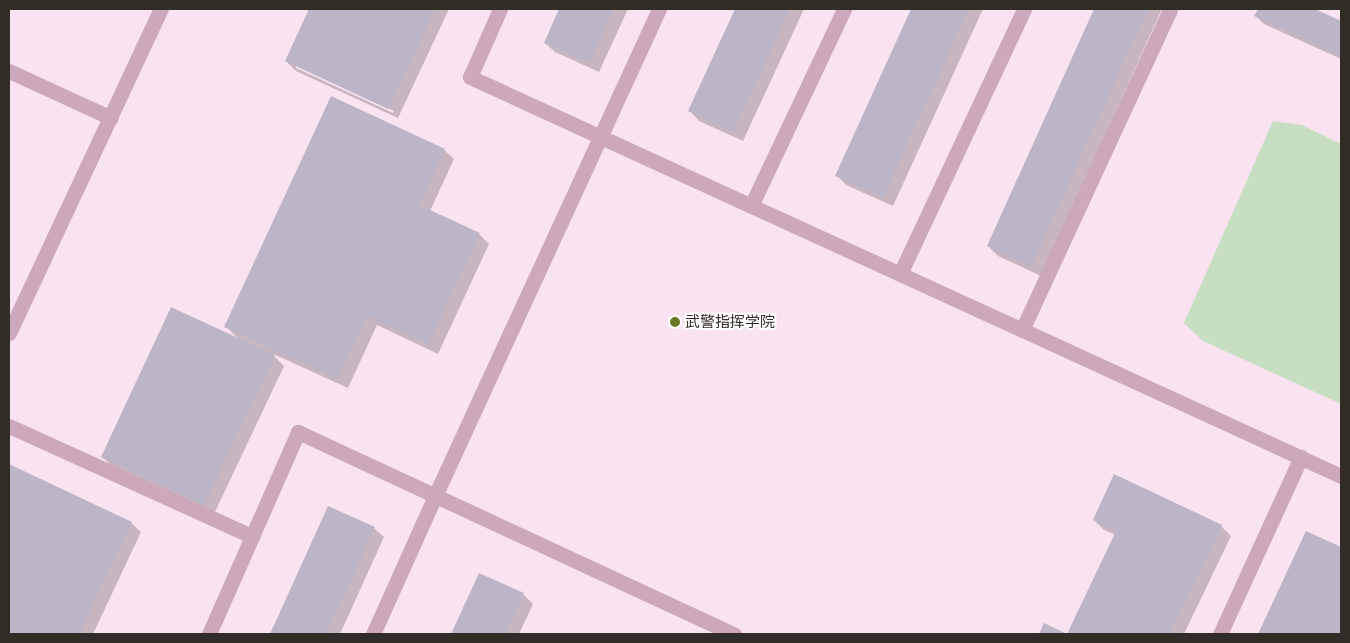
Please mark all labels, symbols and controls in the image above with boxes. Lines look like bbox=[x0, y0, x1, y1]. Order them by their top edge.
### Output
place label: 武警指挥学院 bbox=[685, 313, 775, 331]
marker: 武警指挥学院 bbox=[669, 316, 681, 328]

